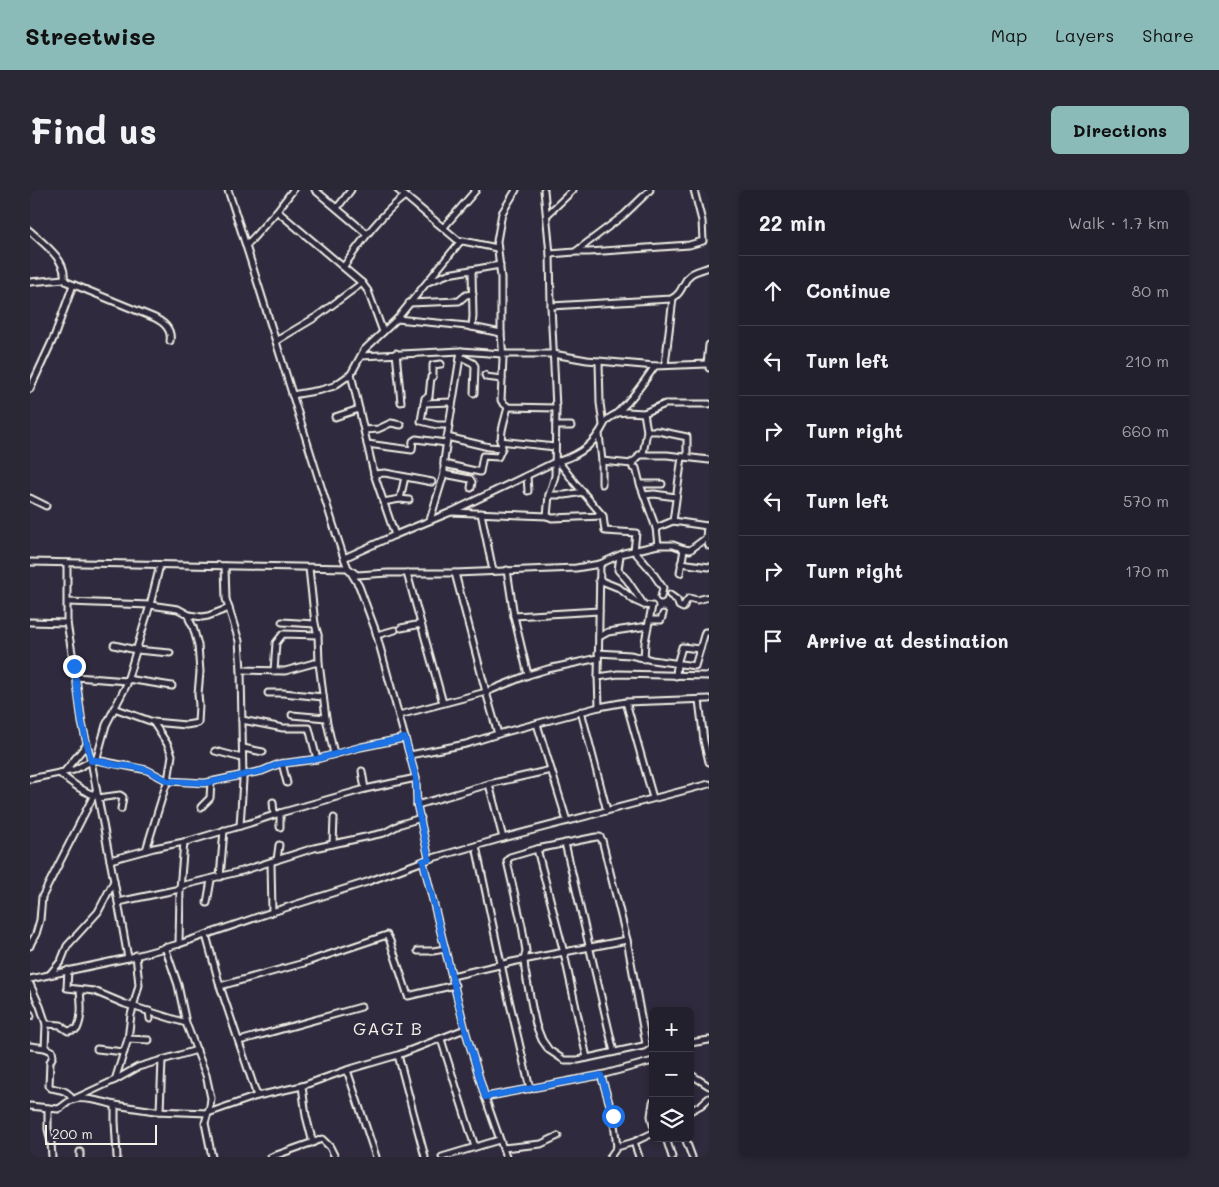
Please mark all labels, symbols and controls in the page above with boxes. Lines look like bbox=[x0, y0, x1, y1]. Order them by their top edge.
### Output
text: Streetwise bbox=[25, 20, 155, 51]
text: Map bbox=[991, 23, 1027, 47]
text: Layers bbox=[1055, 23, 1114, 47]
text: Share bbox=[1142, 23, 1194, 47]
button: Directions bbox=[1051, 106, 1189, 154]
text: Find us bbox=[30, 107, 157, 153]
text: 22 min bbox=[759, 209, 826, 236]
text: Walk · 1.7 km bbox=[1068, 212, 1169, 233]
icon: ahead bbox=[759, 277, 787, 305]
text: Continue bbox=[806, 278, 891, 303]
text: 80 m bbox=[1132, 280, 1169, 301]
icon: left bbox=[759, 347, 787, 375]
text: Turn left bbox=[806, 348, 889, 373]
text: 210 m bbox=[1125, 350, 1169, 371]
icon: right bbox=[759, 417, 787, 445]
text: Turn right bbox=[806, 418, 903, 443]
text: 660 m bbox=[1122, 420, 1169, 441]
icon: left bbox=[759, 487, 787, 515]
text: Turn left bbox=[806, 488, 889, 513]
text: 570 m bbox=[1123, 490, 1169, 511]
icon: right bbox=[759, 557, 787, 585]
text: Turn right bbox=[806, 558, 903, 583]
text: 170 m bbox=[1125, 560, 1169, 581]
icon: arrive bbox=[759, 627, 787, 655]
text: Arrive at destination bbox=[806, 628, 1009, 653]
route end bbox=[63, 655, 86, 678]
map controls bbox=[649, 1007, 694, 1142]
button: + bbox=[649, 1007, 694, 1052]
district label: GAGI B bbox=[353, 1016, 423, 1040]
button: − bbox=[649, 1052, 694, 1097]
button: layers bbox=[649, 1097, 694, 1142]
route start bbox=[602, 1105, 625, 1128]
scale bar bbox=[45, 1122, 158, 1145]
text: 200 m bbox=[52, 1124, 93, 1143]

